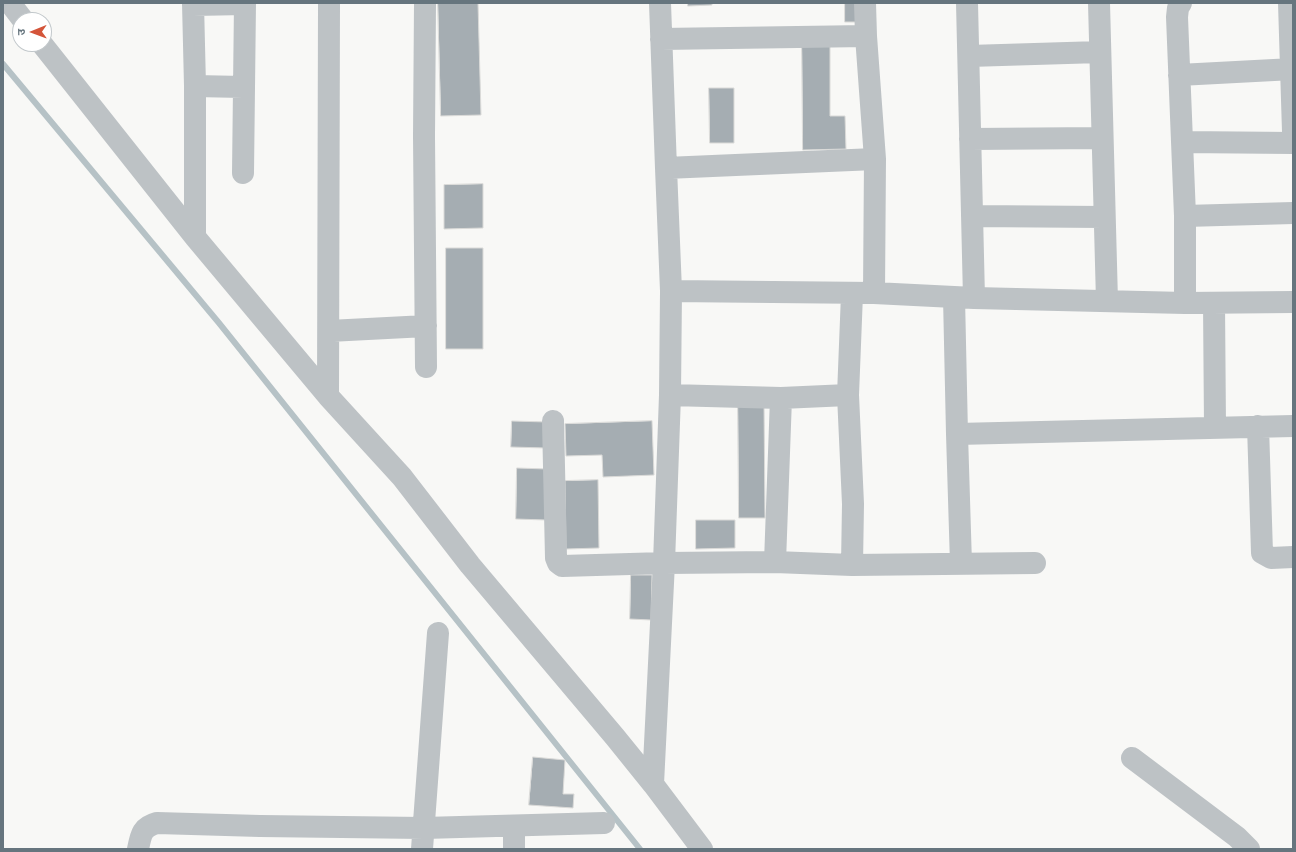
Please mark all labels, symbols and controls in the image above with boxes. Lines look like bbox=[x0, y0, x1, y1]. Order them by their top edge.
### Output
north arrow bbox=[12, 12, 52, 52]
text: उ bbox=[14, 29, 28, 36]

